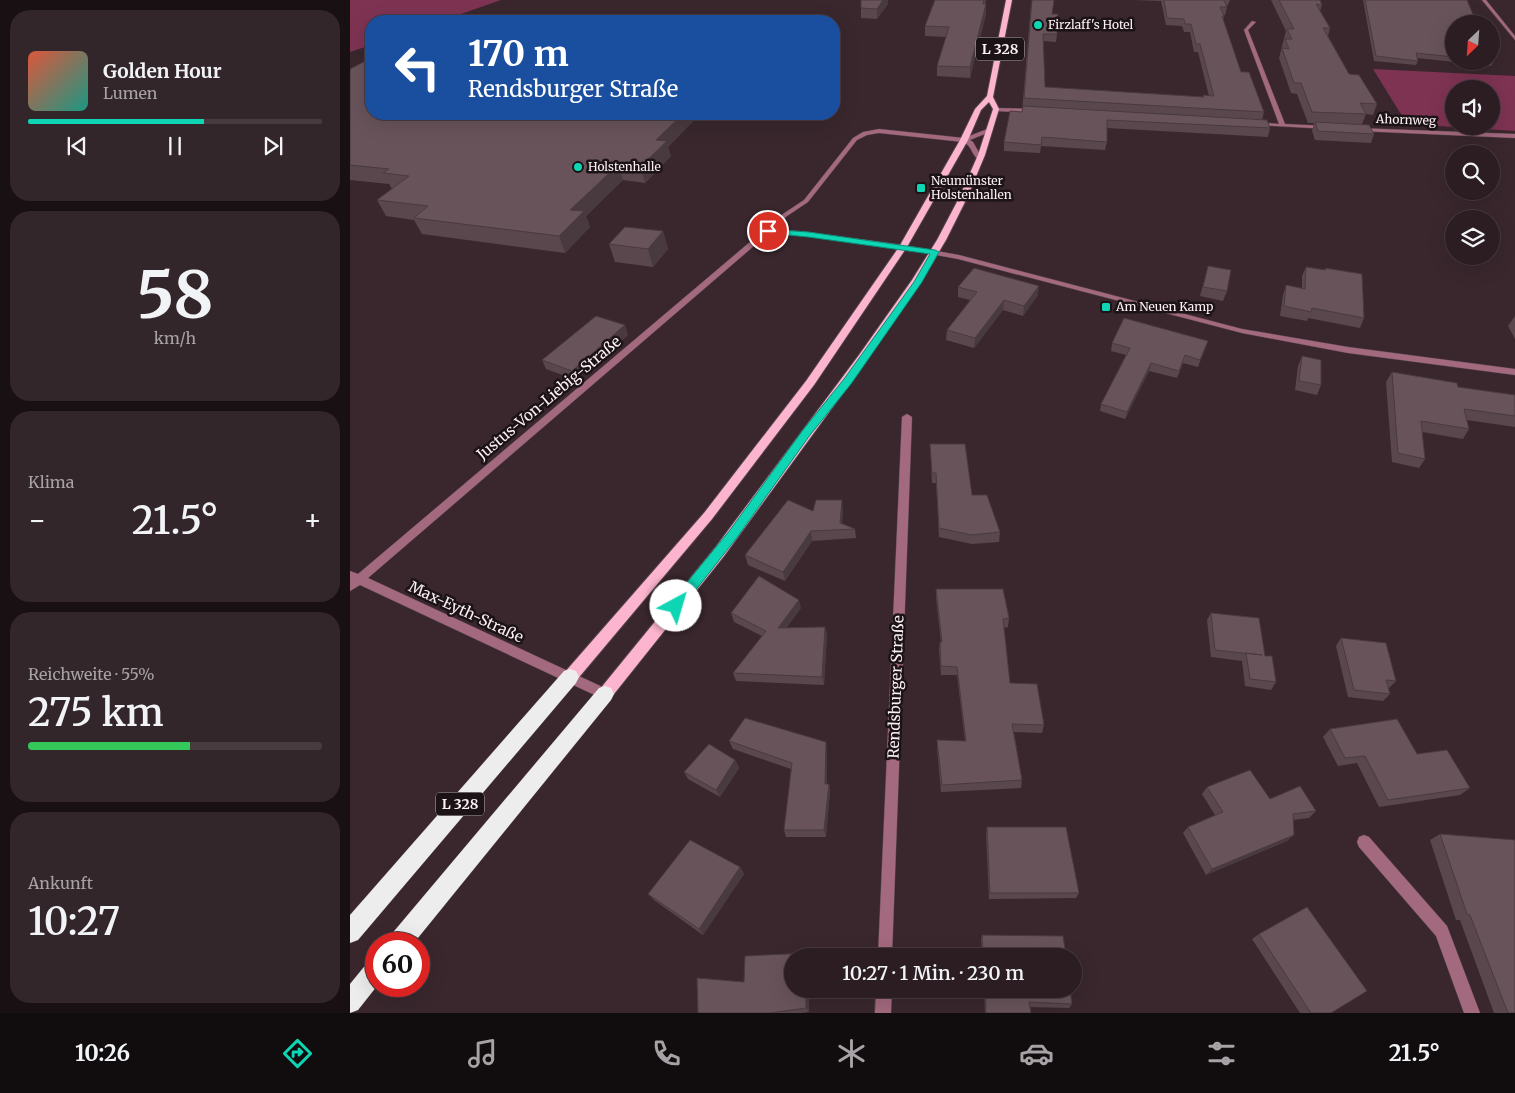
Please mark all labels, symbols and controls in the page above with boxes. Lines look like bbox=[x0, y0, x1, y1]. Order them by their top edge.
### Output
north arrow bbox=[1445, 15, 1500, 70]
map controls bbox=[1445, 15, 1500, 265]
place label: Firzlaff's Hotel bbox=[1048, 17, 1134, 32]
marker: Firzlaff's Hotel bbox=[1032, 19, 1044, 31]
text: 170 m bbox=[468, 32, 569, 76]
icon: left bbox=[385, 35, 450, 100]
road number: L 328 bbox=[976, 38, 1024, 61]
text: Golden Hour bbox=[103, 59, 222, 83]
text: Rendsburger Straße bbox=[468, 75, 678, 103]
button: sound bbox=[1445, 80, 1500, 135]
text: Lumen bbox=[103, 83, 157, 103]
street label: Ahornweg bbox=[1375, 111, 1437, 128]
icon: previous bbox=[63, 132, 91, 160]
icon: pause bbox=[161, 132, 189, 160]
icon: next bbox=[259, 132, 287, 160]
button: search bbox=[1445, 145, 1500, 200]
place label: Holstenhalle bbox=[588, 159, 661, 174]
marker: Holstenhalle bbox=[572, 161, 584, 173]
place label: Neumünster Holstenhallen bbox=[931, 173, 1012, 202]
marker: Neumünster Holstenhallen bbox=[915, 182, 927, 194]
pin bbox=[747, 210, 789, 252]
button: layers bbox=[1445, 210, 1500, 265]
icon: arrive bbox=[754, 217, 782, 245]
text: 58 bbox=[136, 254, 214, 336]
place label: Am Neuen Kamp bbox=[1115, 299, 1213, 314]
marker: Am Neuen Kamp bbox=[1100, 301, 1112, 313]
text: km/h bbox=[154, 328, 196, 348]
street label: Justus-Von-Liebig-Straße bbox=[472, 332, 625, 464]
text: Klima bbox=[28, 472, 74, 492]
text: 21.5° bbox=[132, 497, 218, 544]
text: − bbox=[28, 502, 47, 538]
text: + bbox=[303, 502, 322, 538]
street label: Max-Eyth-Straße bbox=[406, 577, 527, 647]
position arrow bbox=[649, 579, 701, 631]
street label: Rendsburger Straße bbox=[884, 615, 908, 759]
text: Reichweite · 55% bbox=[28, 664, 155, 684]
text: 275 km bbox=[28, 689, 164, 736]
road number: L 328 bbox=[436, 792, 484, 816]
text: Ankunft bbox=[28, 873, 93, 893]
text: 10:27 bbox=[28, 898, 120, 945]
speed limit sign: 60 bbox=[365, 932, 430, 997]
text: 10:27 · 1 Min. · 230 m bbox=[842, 961, 1024, 985]
icon: directions bbox=[280, 1036, 315, 1071]
icon: music bbox=[465, 1036, 500, 1071]
icon: phone bbox=[649, 1036, 684, 1071]
icon: climate bbox=[834, 1036, 869, 1071]
icon: car bbox=[1019, 1036, 1054, 1071]
icon: filters bbox=[1204, 1036, 1239, 1071]
text: 10:26 bbox=[75, 1039, 130, 1067]
text: 21.5° bbox=[1389, 1039, 1440, 1067]

